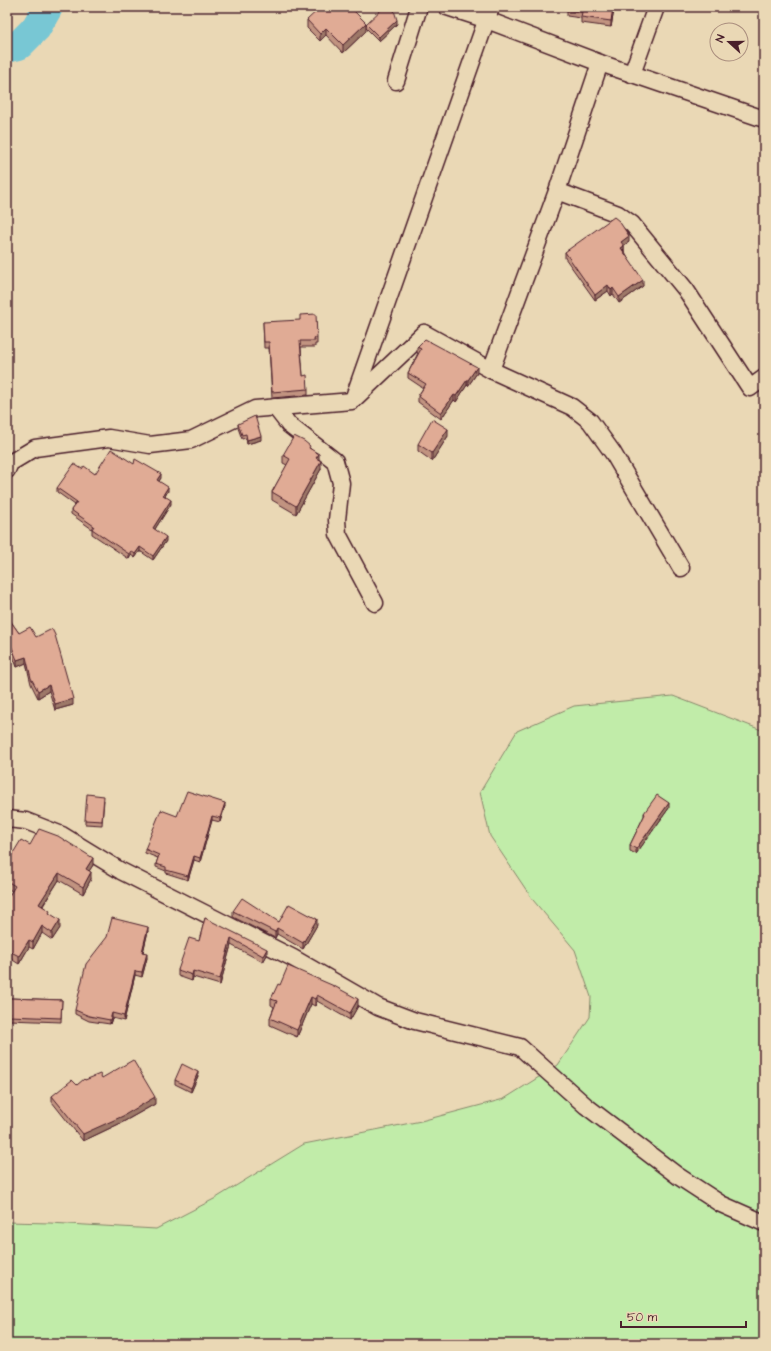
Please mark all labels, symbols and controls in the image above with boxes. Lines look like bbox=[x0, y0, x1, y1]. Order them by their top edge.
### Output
north arrow bbox=[709, 22, 749, 62]
text: N bbox=[712, 33, 728, 45]
scale bar bbox=[621, 1303, 746, 1329]
text: 50 m bbox=[627, 1309, 658, 1326]

